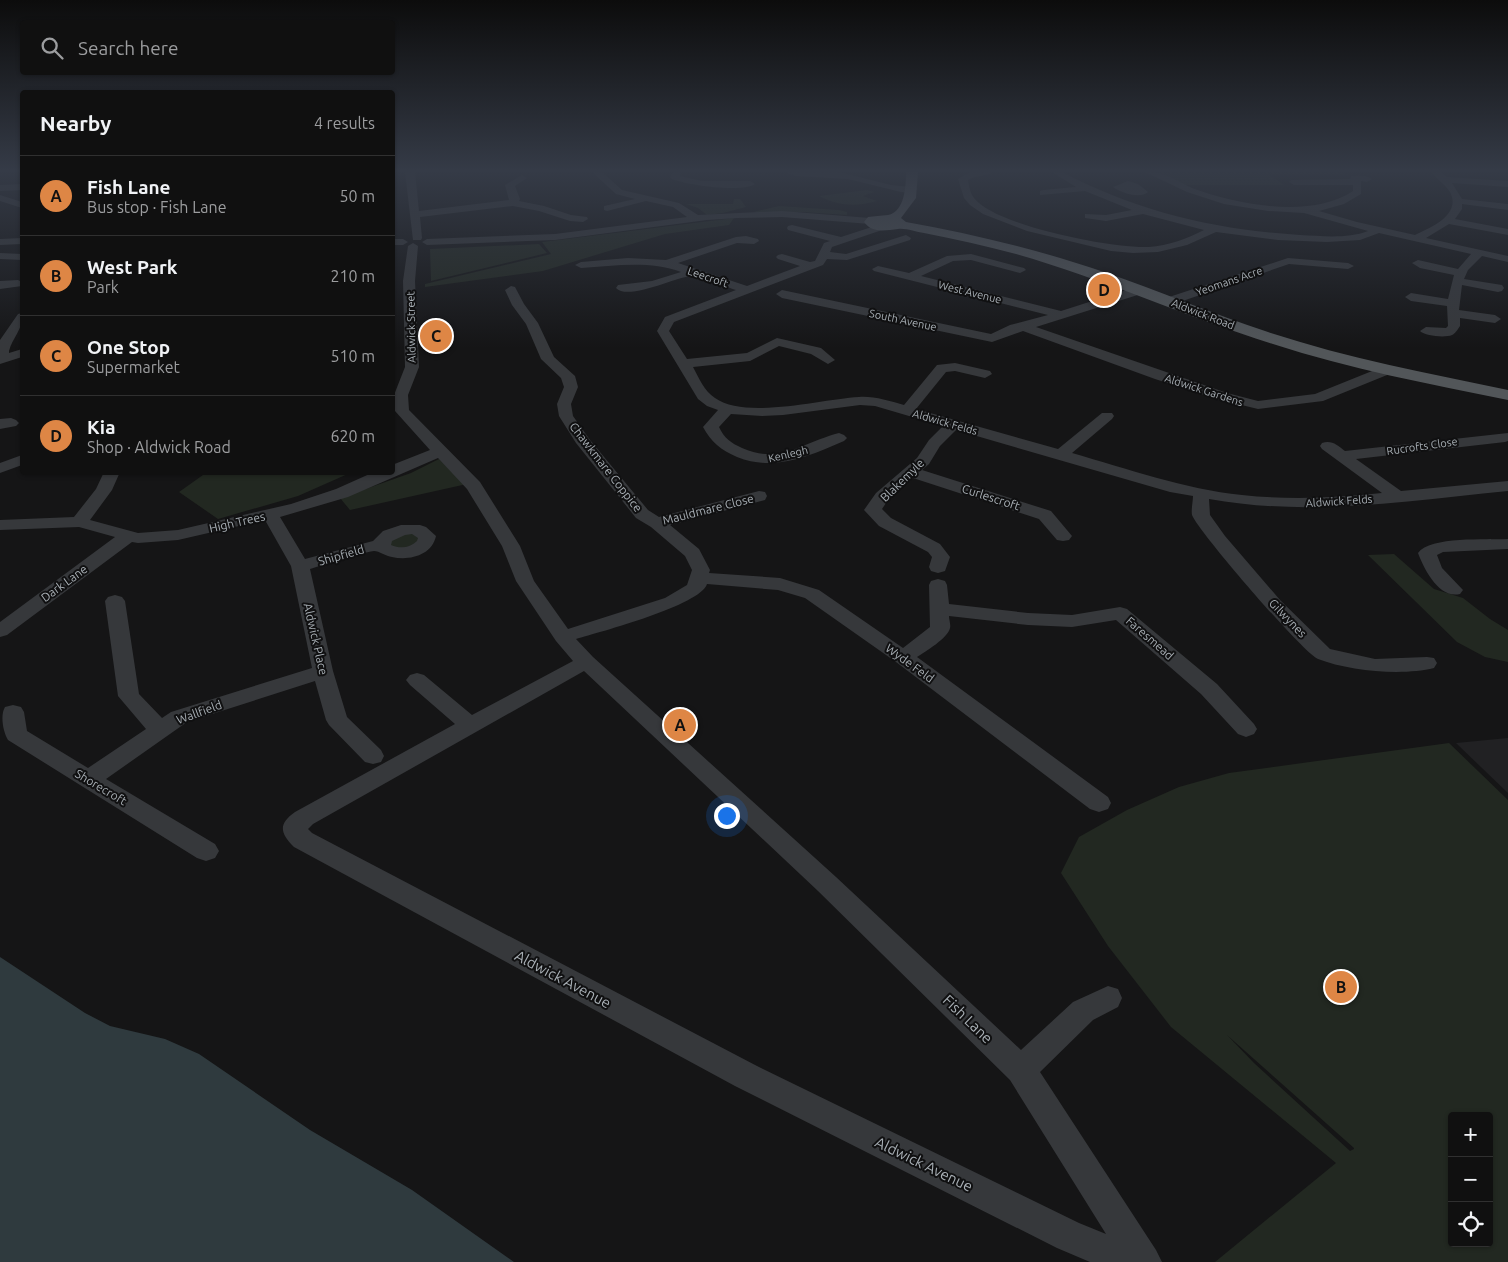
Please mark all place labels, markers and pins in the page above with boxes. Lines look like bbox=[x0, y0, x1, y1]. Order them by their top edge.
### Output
pin: D bbox=[1088, 271, 1120, 309]
pin: C bbox=[420, 317, 452, 355]
pin: A bbox=[664, 706, 696, 744]
pin: B bbox=[1325, 968, 1357, 1006]

